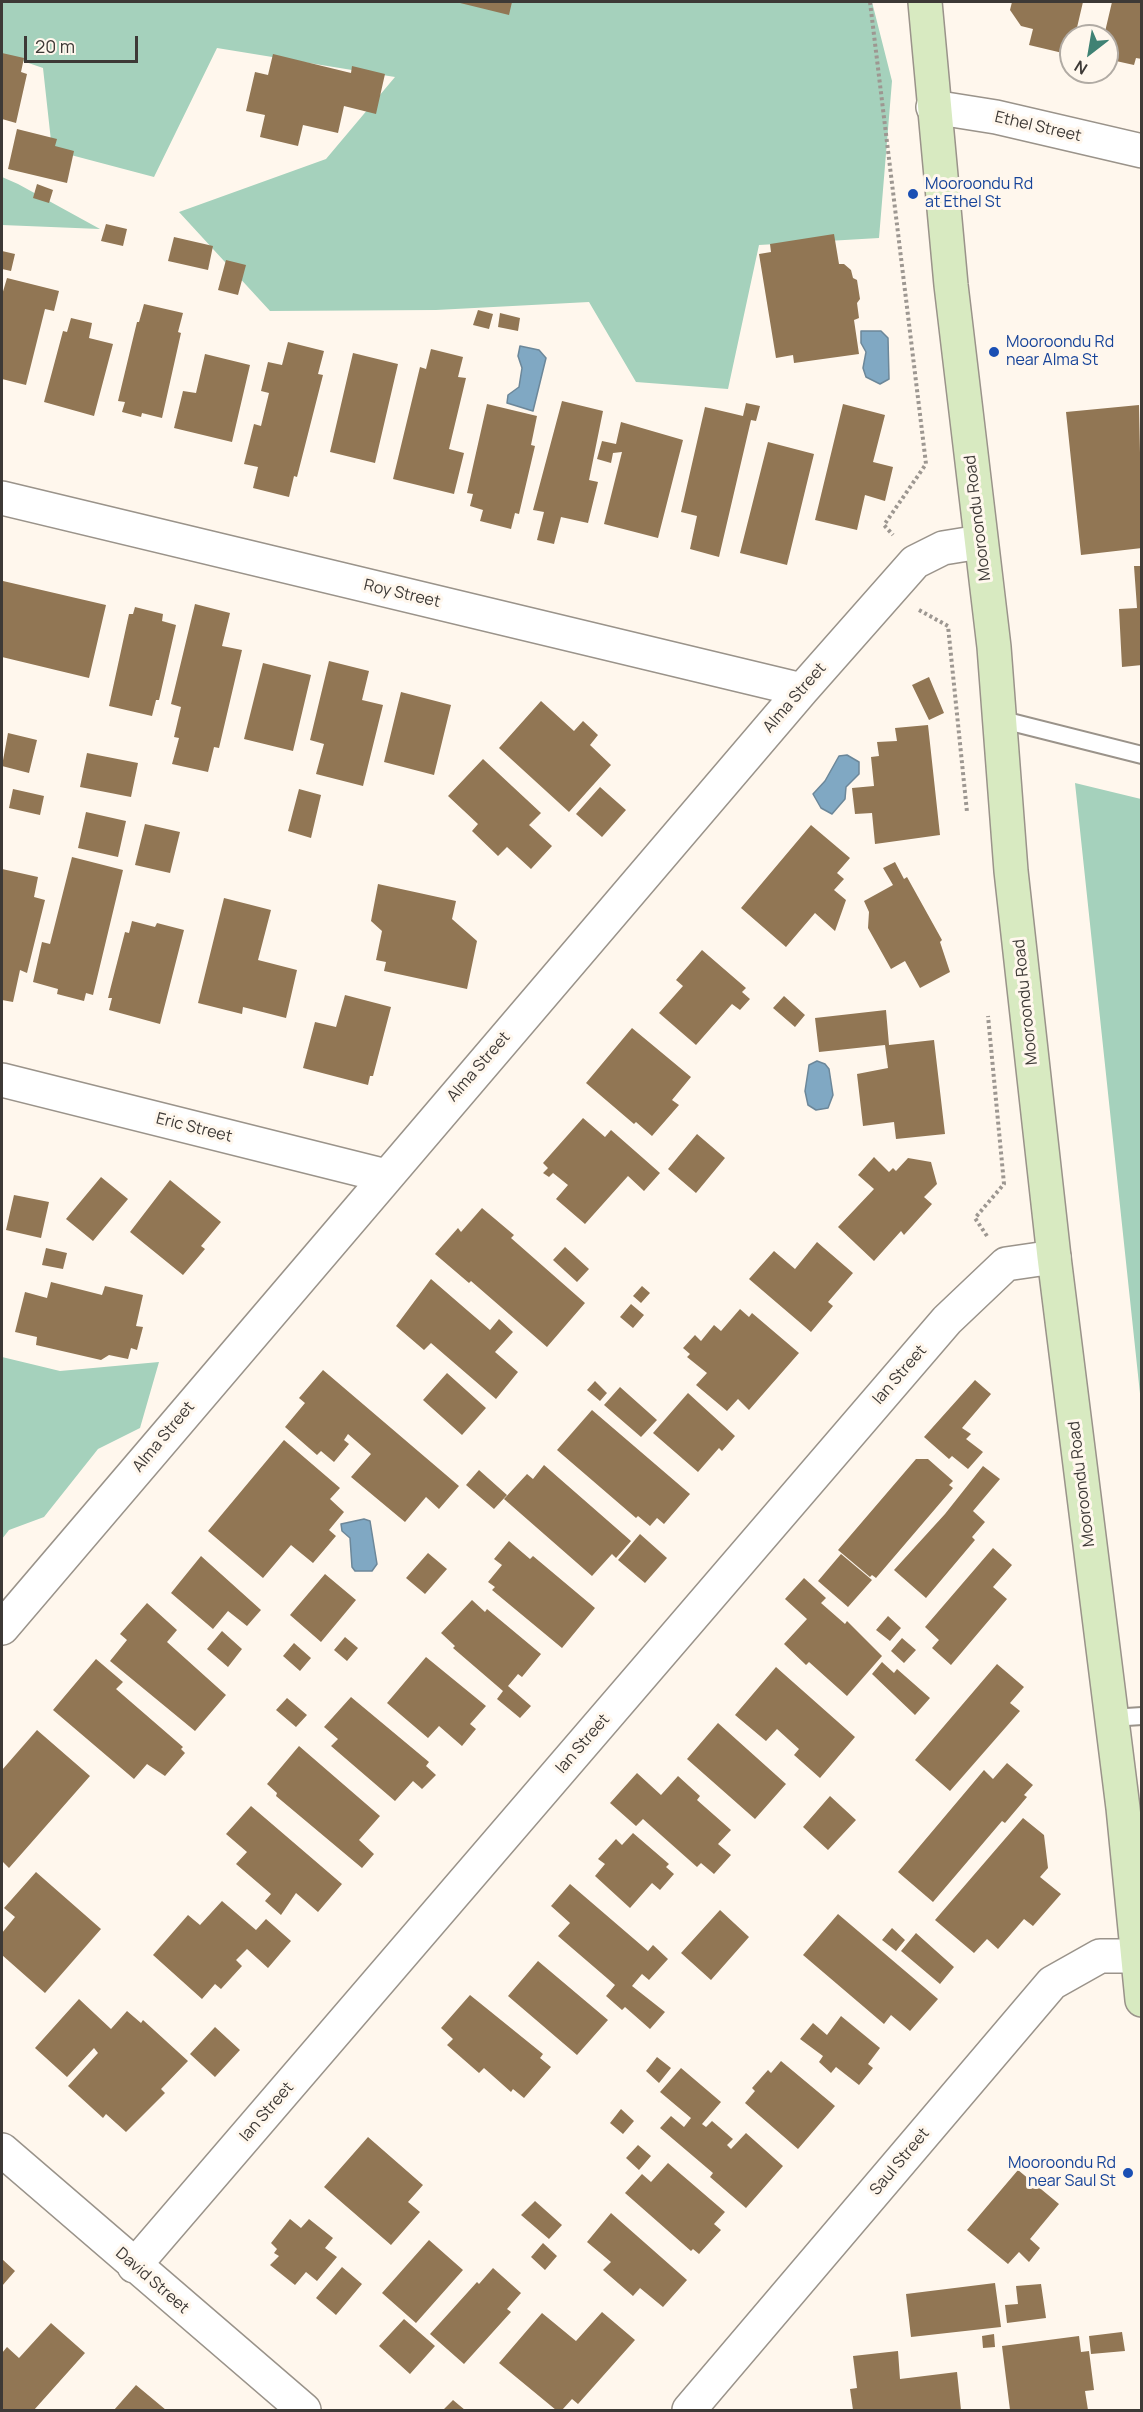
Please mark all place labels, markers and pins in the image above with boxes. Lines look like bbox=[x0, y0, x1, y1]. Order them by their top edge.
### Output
place label: Mooroondu Rd at Ethel St bbox=[925, 175, 1033, 213]
marker: Mooroondu Rd at Ethel St bbox=[906, 187, 920, 201]
place label: Mooroondu Rd near Alma St bbox=[1006, 333, 1114, 371]
marker: Mooroondu Rd near Alma St bbox=[987, 345, 1001, 359]
place label: Mooroondu Rd near Saul St bbox=[1008, 2154, 1116, 2192]
marker: Mooroondu Rd near Saul St bbox=[1121, 2166, 1135, 2180]

